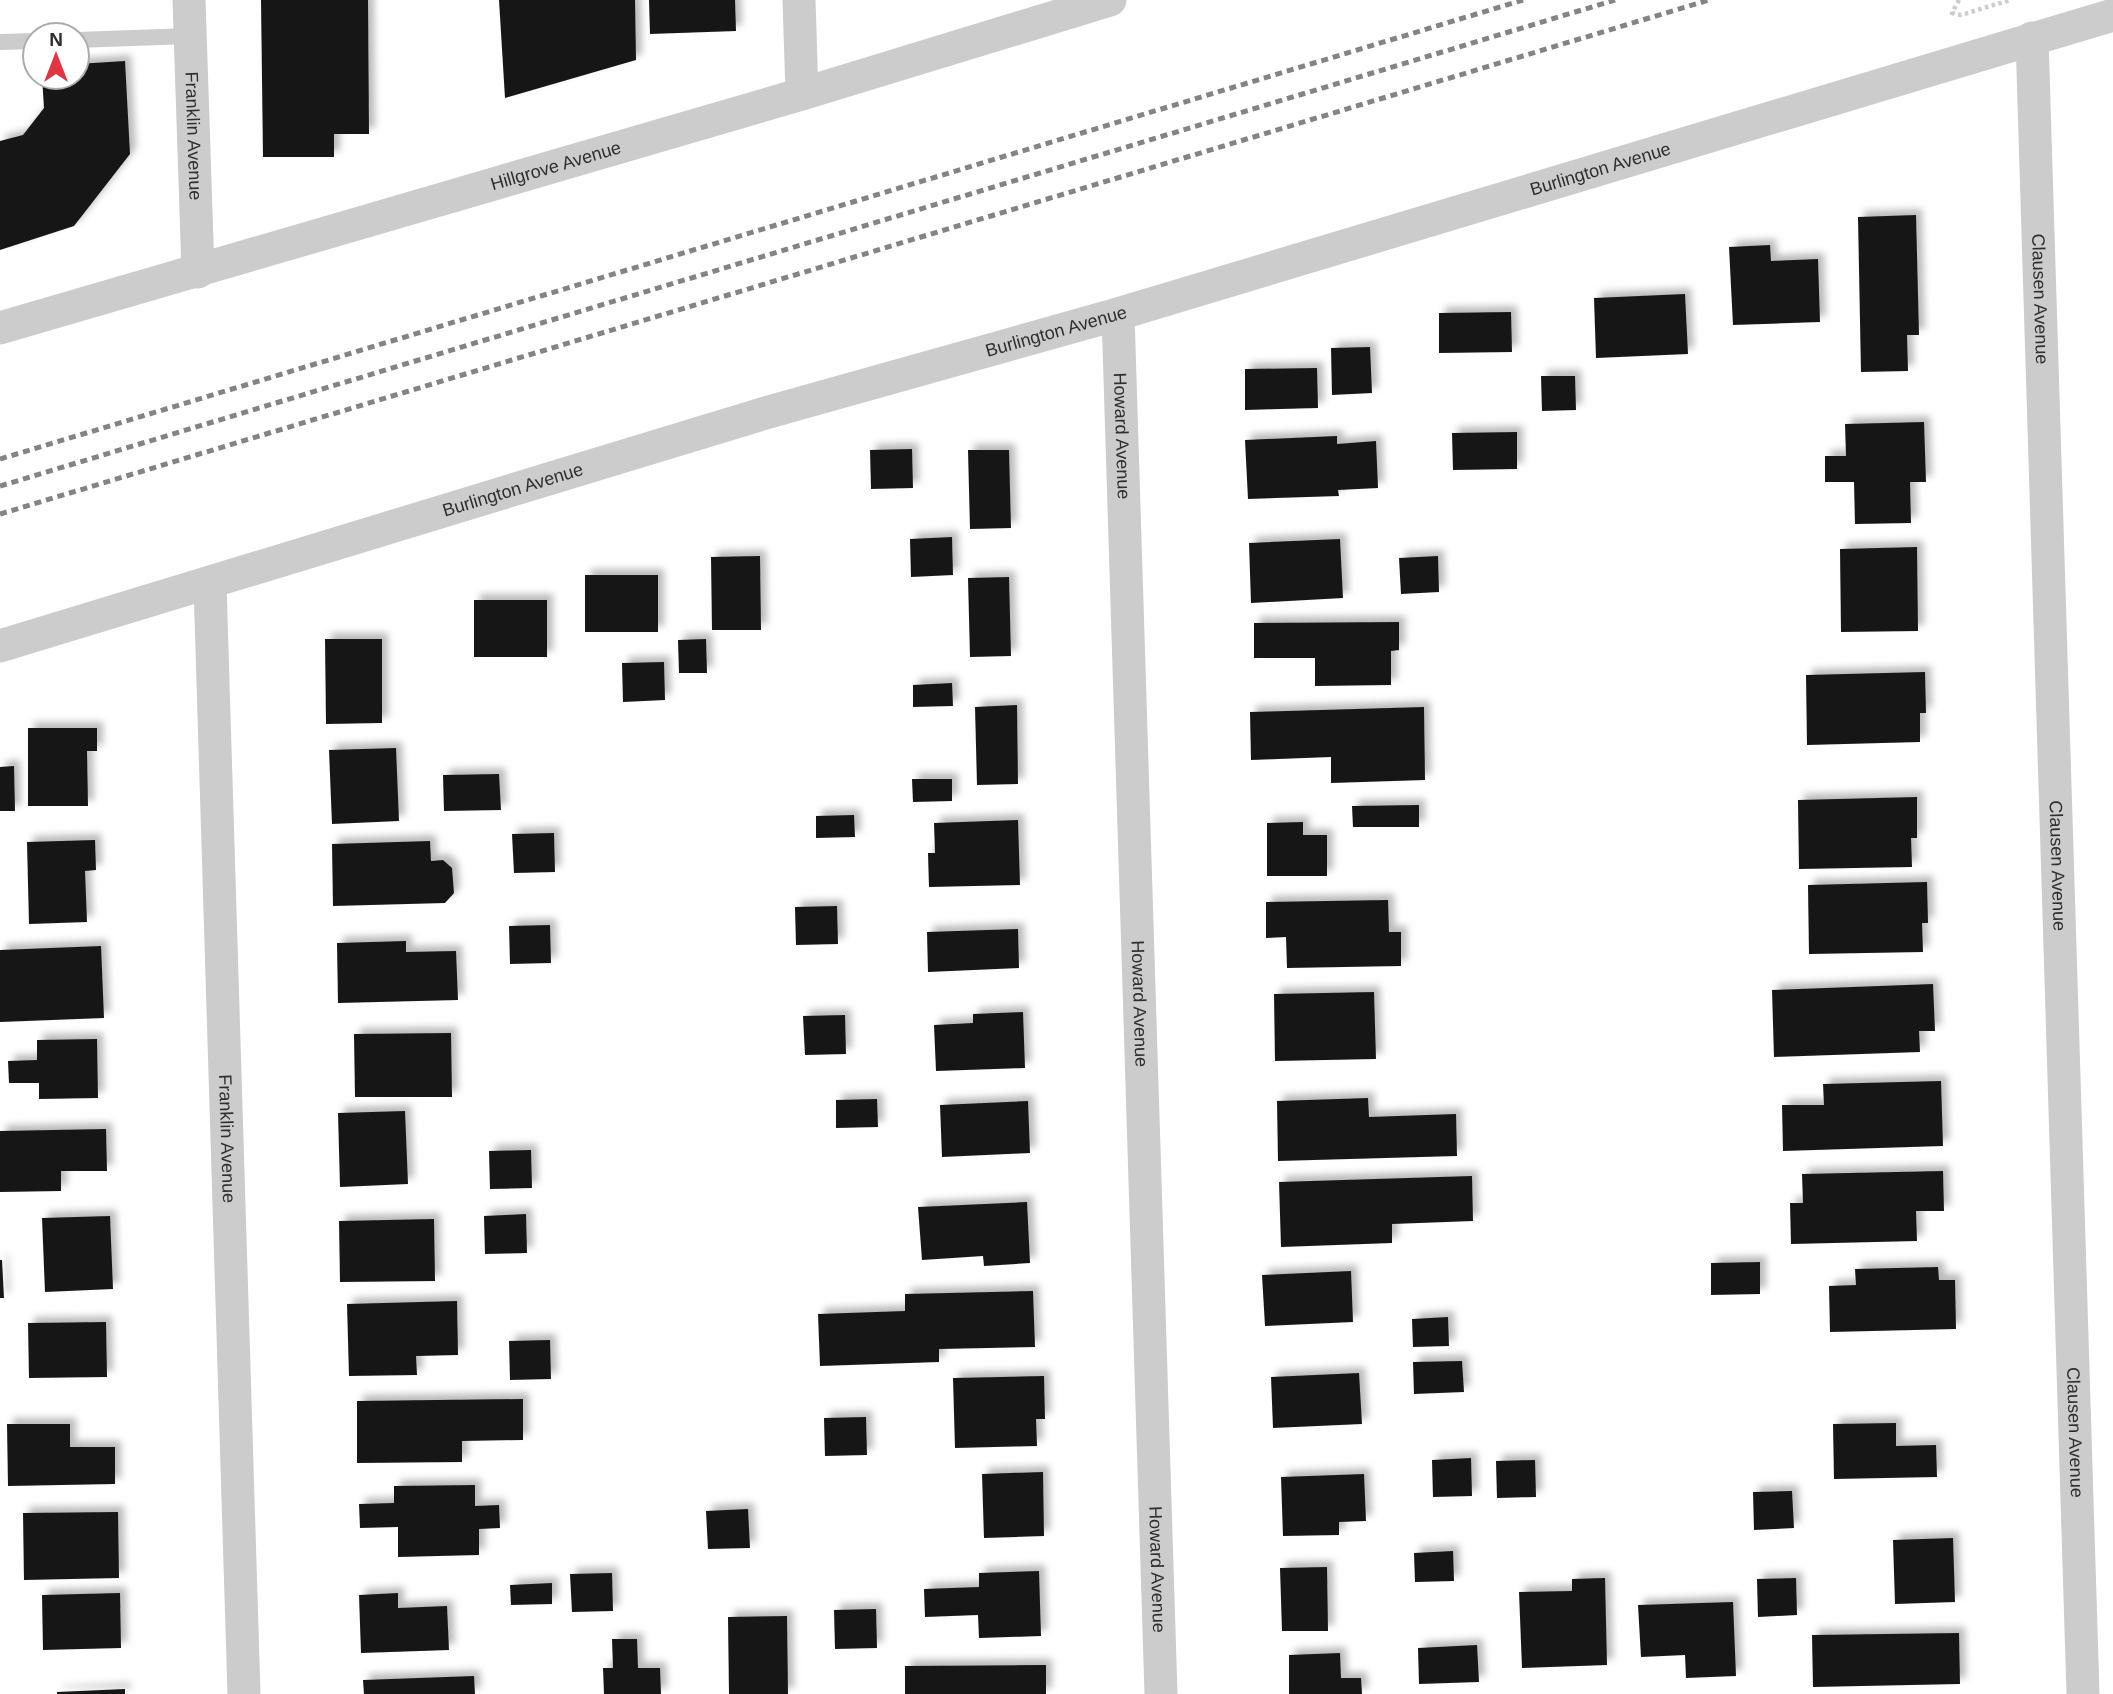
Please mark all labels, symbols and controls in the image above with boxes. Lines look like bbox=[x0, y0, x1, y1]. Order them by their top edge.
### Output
north arrow bbox=[21, 21, 91, 91]
text: N bbox=[49, 29, 63, 50]
street label: Franklin Avenue bbox=[181, 71, 206, 201]
street label: Hillgrove Avenue bbox=[488, 137, 623, 194]
street label: Burlington Avenue bbox=[1528, 138, 1673, 200]
street label: Clausen Avenue bbox=[2028, 233, 2052, 365]
street label: Burlington Avenue bbox=[983, 302, 1129, 361]
street label: Howard Avenue bbox=[1110, 372, 1134, 500]
street label: Burlington Avenue bbox=[440, 459, 585, 521]
street label: Clausen Avenue bbox=[2045, 800, 2069, 931]
street label: Howard Avenue bbox=[1128, 940, 1151, 1067]
street label: Franklin Avenue bbox=[215, 1074, 239, 1203]
street label: Clausen Avenue bbox=[2063, 1367, 2087, 1498]
street label: Howard Avenue bbox=[1145, 1506, 1169, 1633]

